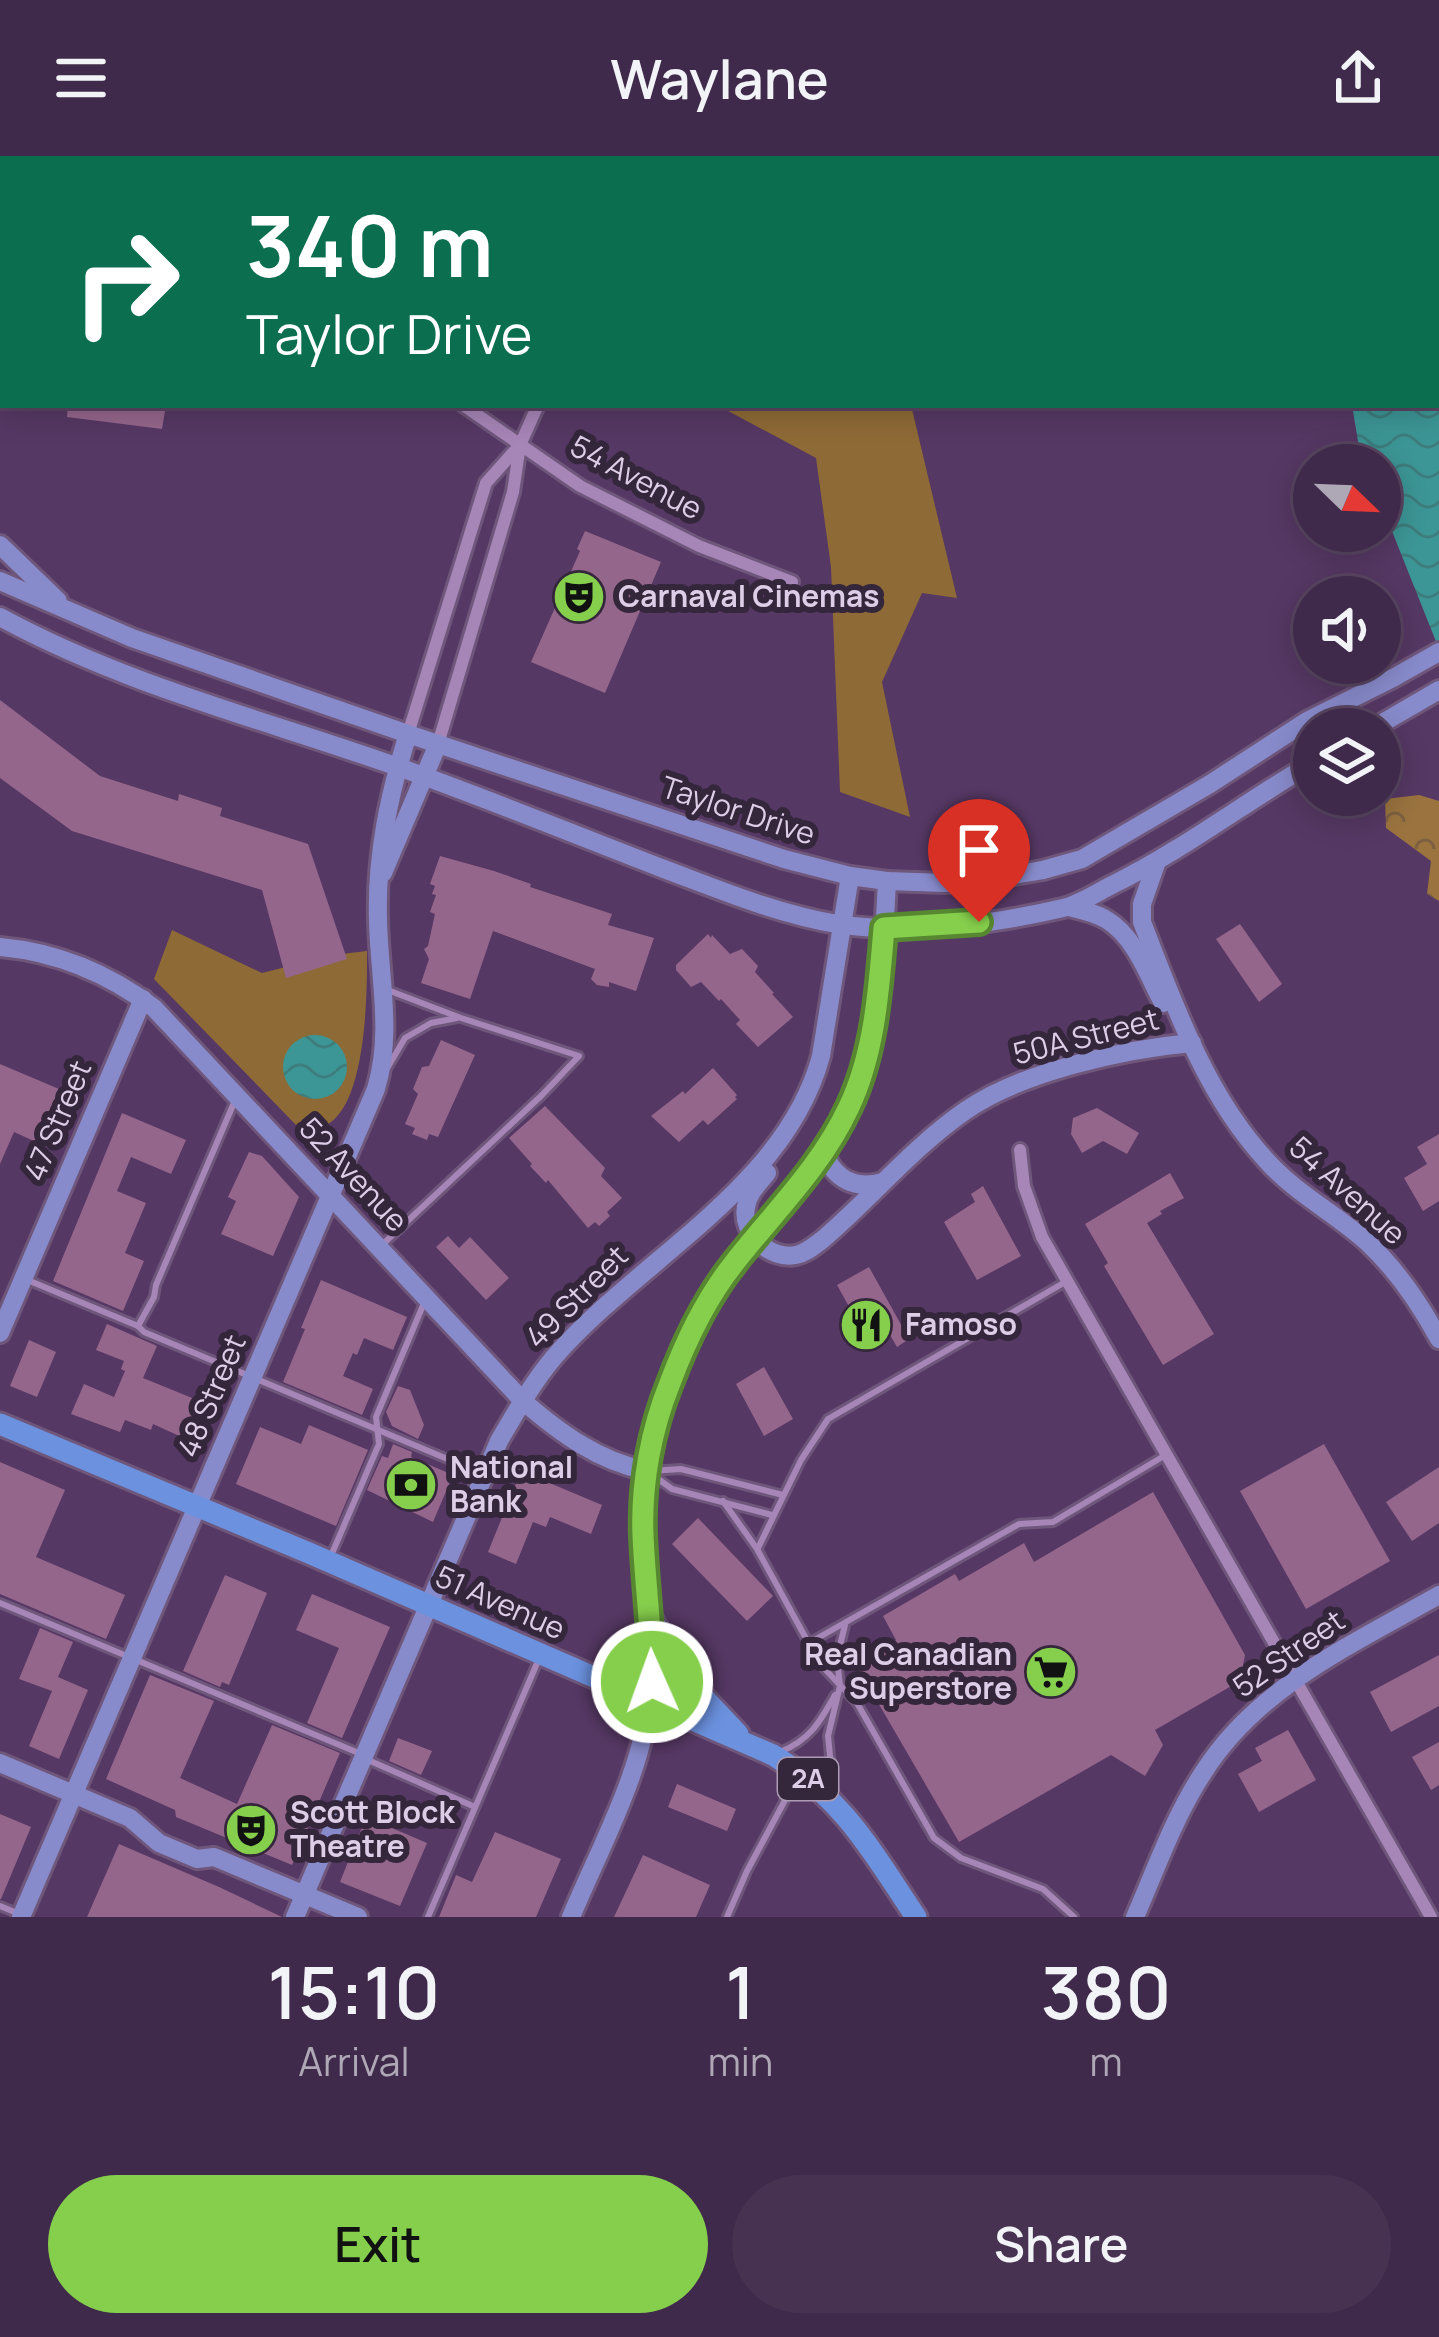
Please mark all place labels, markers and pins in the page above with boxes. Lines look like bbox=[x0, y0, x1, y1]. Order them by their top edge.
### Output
theatre icon: Carnaval Cinemas bbox=[551, 569, 607, 625]
place label: Carnaval Cinemas bbox=[618, 575, 879, 616]
pin bbox=[928, 799, 1030, 922]
restaurant icon: Famoso bbox=[838, 1297, 894, 1353]
place label: Famoso bbox=[905, 1303, 1017, 1344]
place label: National Bank bbox=[450, 1446, 573, 1521]
bank icon: National Bank bbox=[383, 1457, 439, 1513]
place label: Real Canadian Superstore bbox=[804, 1633, 1012, 1708]
supermarket icon: Real Canadian Superstore bbox=[1023, 1644, 1079, 1700]
place label: Scott Block Theatre bbox=[290, 1791, 455, 1866]
theatre icon: Scott Block Theatre bbox=[223, 1802, 279, 1858]

